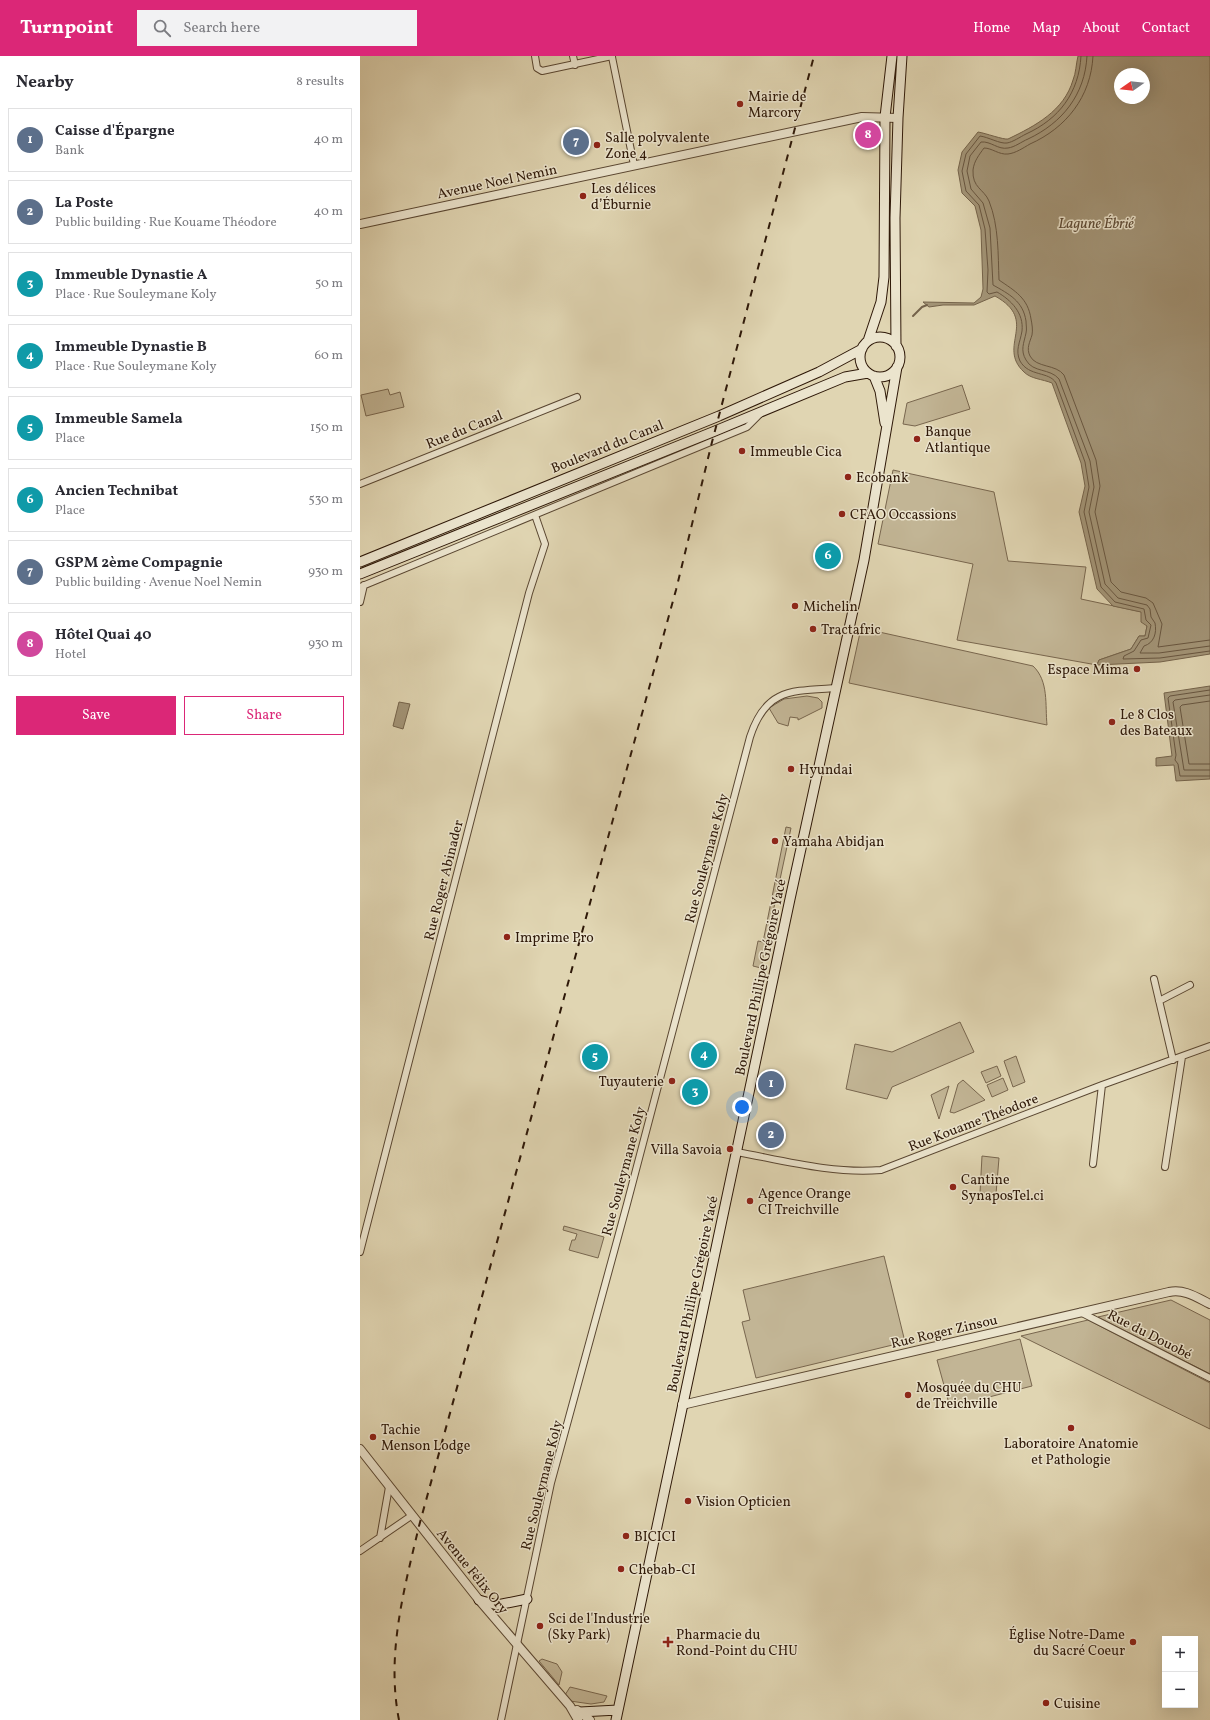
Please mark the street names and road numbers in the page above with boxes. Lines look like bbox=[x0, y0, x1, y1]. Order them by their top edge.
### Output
street label: Avenue Noel Nemin bbox=[436, 160, 559, 204]
street label: Rue du Canal bbox=[423, 406, 506, 454]
street label: Boulevard du Canal bbox=[548, 416, 667, 479]
street label: Rue Souleymane Koly bbox=[681, 791, 734, 925]
street label: Rue Roger Abinader bbox=[420, 818, 469, 943]
street label: Boulevard Phillipe Grégoire Yacé bbox=[731, 877, 792, 1077]
street label: Rue Kouame Théodore bbox=[906, 1090, 1042, 1157]
street label: Rue Souleymane Koly bbox=[598, 1104, 651, 1238]
street label: Boulevard Phillipe Grégoire Yacé bbox=[663, 1194, 724, 1394]
street label: Rue du Douobé bbox=[1104, 1306, 1195, 1365]
street label: Rue Roger Zinsou bbox=[889, 1311, 1000, 1354]
street label: Rue Souleymane Koly bbox=[517, 1418, 568, 1552]
street label: Avenue Félix Ory bbox=[432, 1525, 512, 1619]

